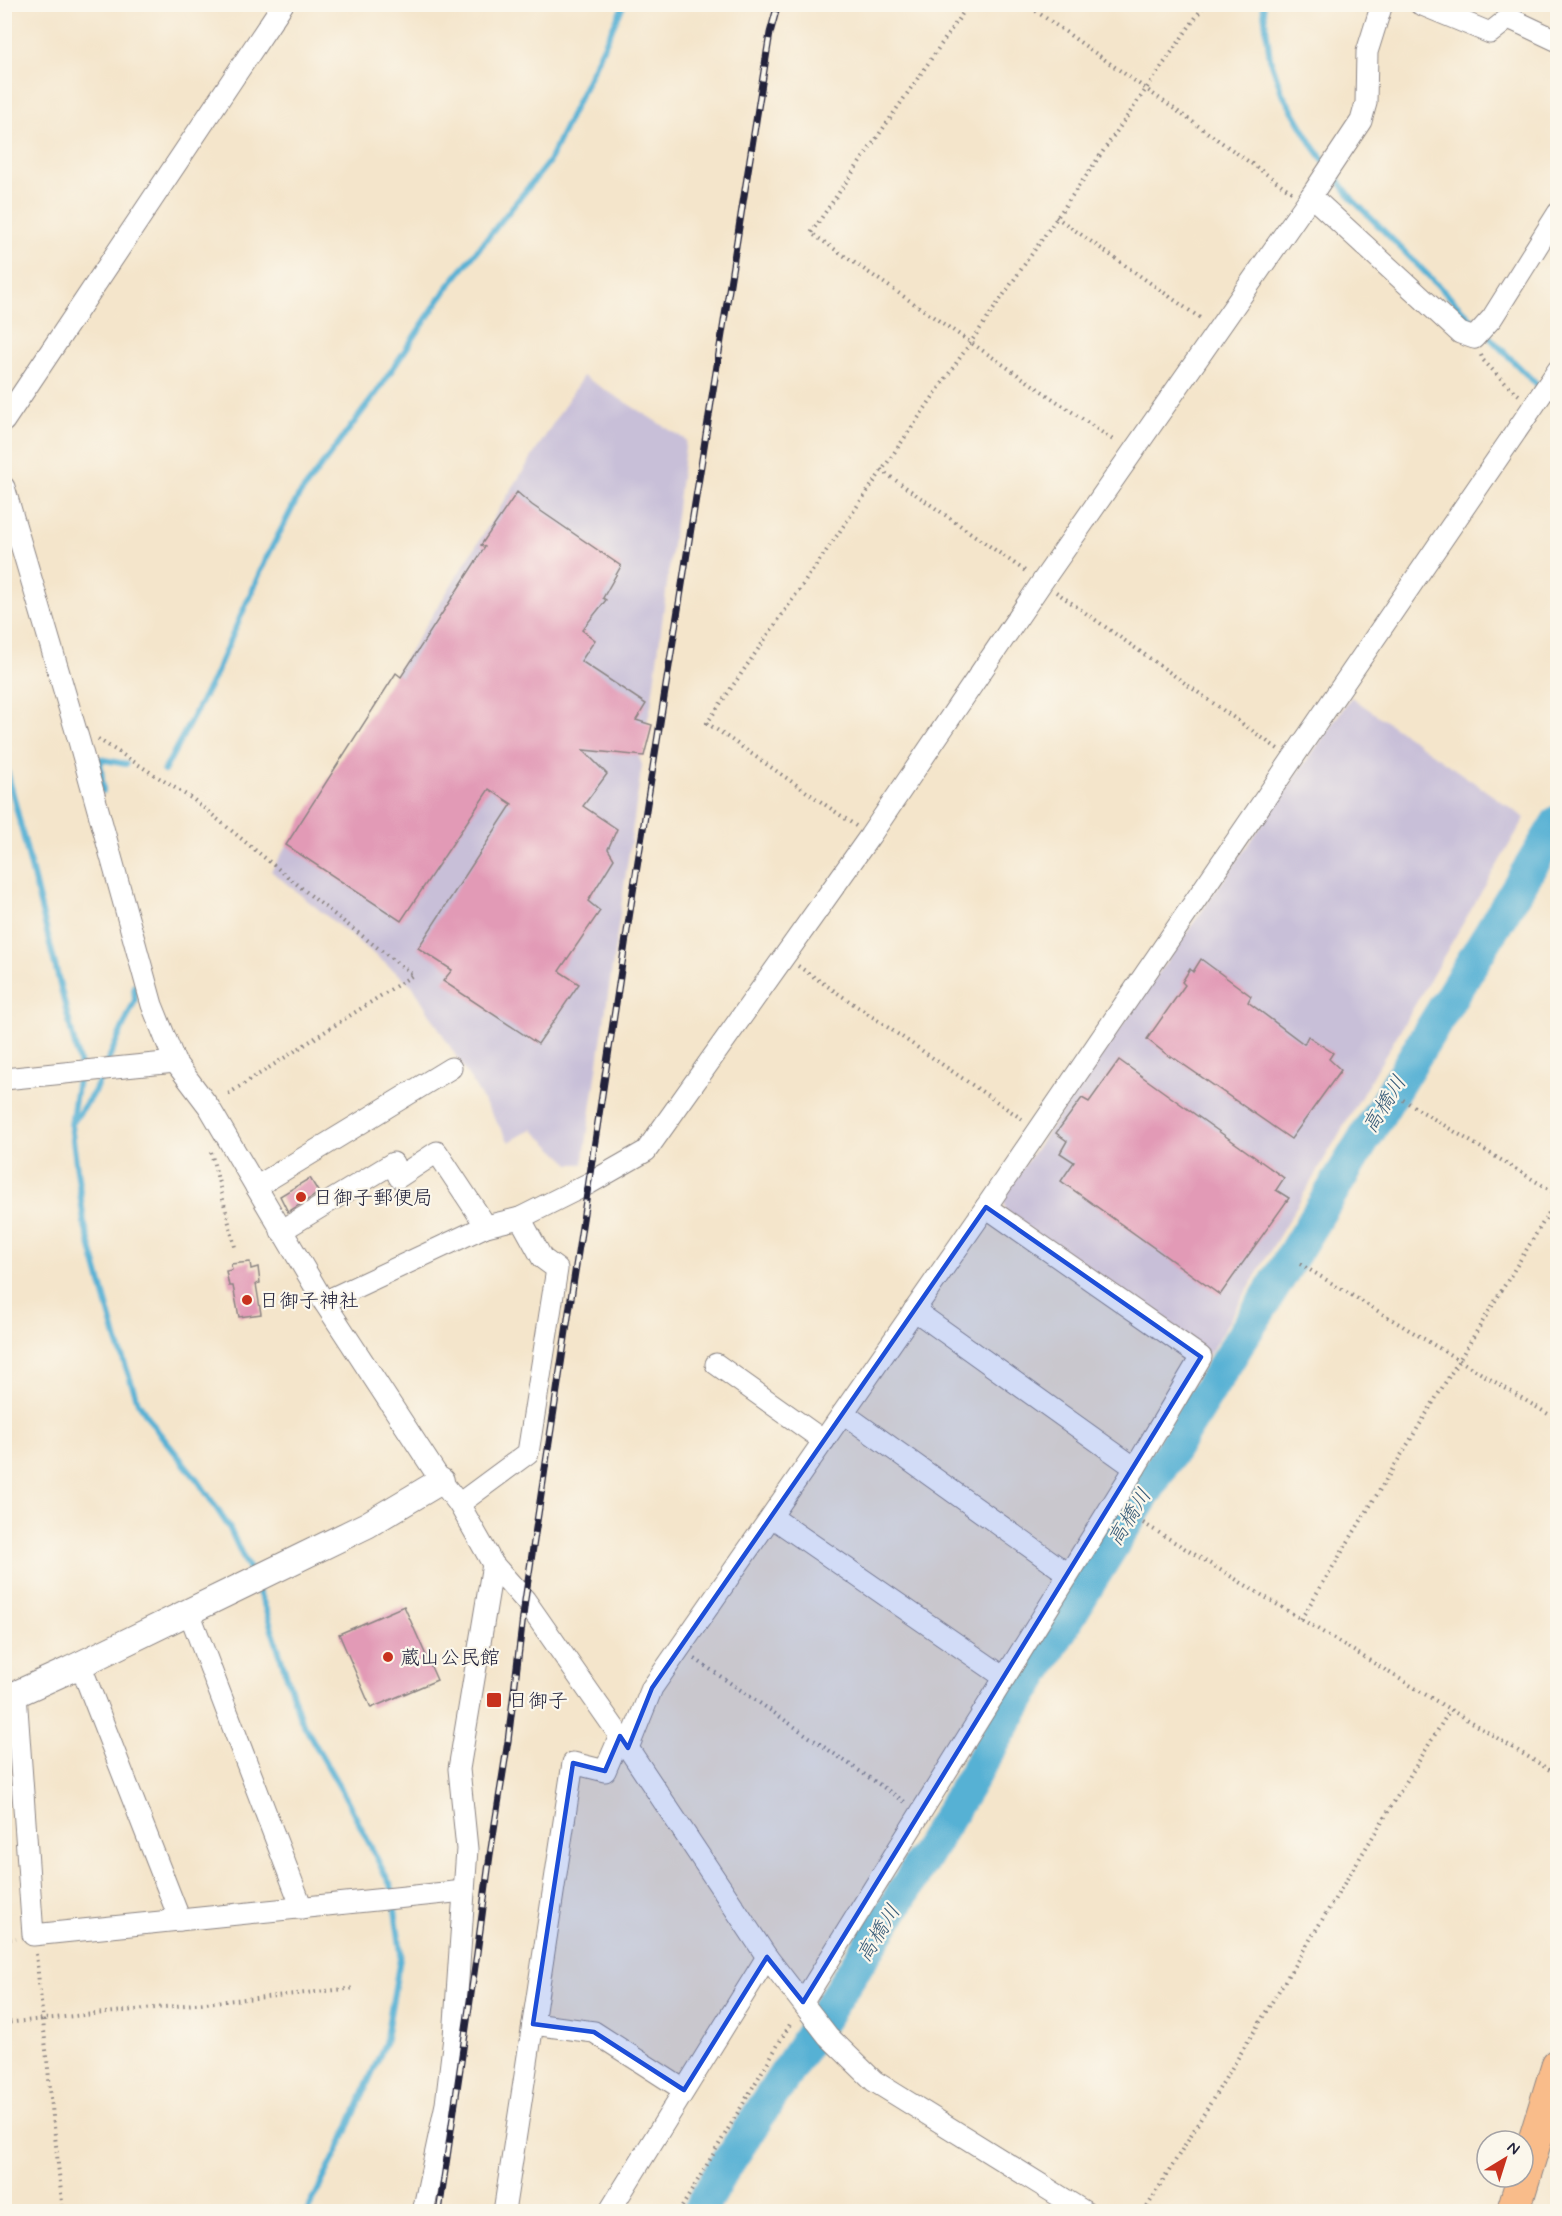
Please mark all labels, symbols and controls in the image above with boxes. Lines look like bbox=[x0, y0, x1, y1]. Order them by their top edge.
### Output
water label: 高橋川 bbox=[1356, 1070, 1413, 1139]
place label: 日御子郵便局 bbox=[313, 1185, 433, 1212]
marker: 日御子郵便局 bbox=[294, 1190, 308, 1204]
place label: 日御子神社 bbox=[259, 1288, 359, 1315]
marker: 日御子神社 bbox=[240, 1293, 254, 1307]
water label: 高橋川 bbox=[1101, 1483, 1158, 1552]
place label: 蔵山公民館 bbox=[400, 1645, 500, 1672]
marker: 蔵山公民館 bbox=[381, 1650, 395, 1664]
place label: 日御子 bbox=[508, 1688, 568, 1715]
marker: 日御子 bbox=[485, 1691, 503, 1709]
water label: 高橋川 bbox=[850, 1899, 907, 1968]
north arrow bbox=[1475, 2129, 1535, 2189]
text: N bbox=[1503, 2137, 1524, 2160]

